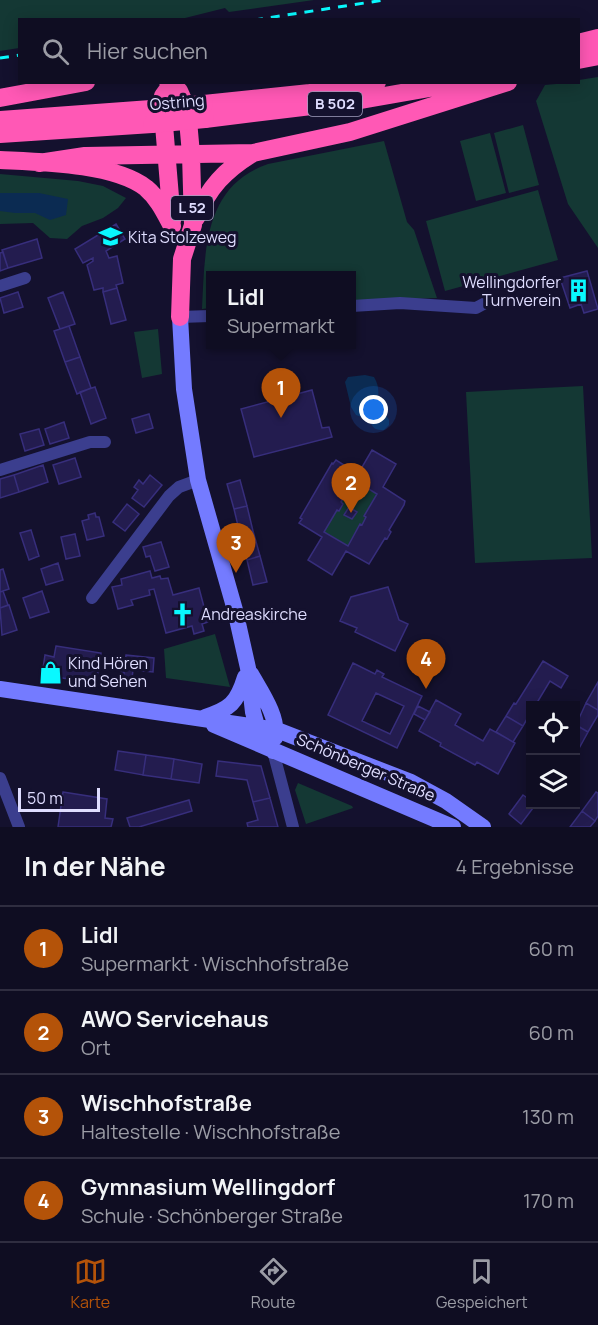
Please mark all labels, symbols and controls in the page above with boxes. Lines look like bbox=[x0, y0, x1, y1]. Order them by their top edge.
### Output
search box bbox=[18, 18, 580, 84]
icon: search bbox=[39, 35, 72, 68]
text: Hier suchen bbox=[87, 36, 208, 66]
street label: Ostring bbox=[149, 89, 205, 115]
road number: B 502 bbox=[308, 92, 362, 116]
road number: L 52 bbox=[171, 196, 213, 220]
school or university icon: Kita Stolzeweg bbox=[97, 224, 123, 250]
place label: Kita Stolzeweg bbox=[128, 226, 237, 248]
popup bbox=[206, 271, 356, 349]
place label: Wellingdorfer Turnverein bbox=[462, 271, 561, 311]
building icon: Wellingdorfer Turnverein bbox=[566, 278, 592, 304]
text: Lidl bbox=[227, 282, 265, 312]
text: Supermarkt bbox=[227, 312, 335, 339]
pin: 1 bbox=[262, 368, 300, 418]
your location bbox=[359, 395, 388, 424]
pin: 2 bbox=[332, 464, 370, 513]
pin: 3 bbox=[216, 524, 256, 573]
church icon: Andreaskirche bbox=[170, 601, 196, 627]
place label: Andreaskirche bbox=[201, 603, 307, 625]
pin: 4 bbox=[406, 640, 446, 689]
place label: Kind Hören und Sehen bbox=[68, 652, 148, 692]
shop icon: Kind Hören und Sehen bbox=[37, 659, 63, 685]
map controls bbox=[526, 701, 580, 809]
button: locate bbox=[526, 701, 580, 755]
street label: Schönberger Straße bbox=[293, 728, 439, 806]
button: layers bbox=[526, 755, 580, 809]
scale bar bbox=[18, 785, 100, 812]
text: 50 m bbox=[27, 787, 63, 809]
text: In der Nähe bbox=[24, 848, 166, 884]
text: 4 Ergebnisse bbox=[455, 853, 574, 880]
text: Lidl bbox=[81, 920, 119, 950]
text: 1 bbox=[39, 935, 48, 962]
text: 60 m bbox=[528, 935, 574, 962]
text: Supermarkt · Wischhofstraße bbox=[81, 950, 349, 977]
text: AWO Servicehaus bbox=[81, 1004, 269, 1034]
text: 2 bbox=[38, 1019, 49, 1046]
text: 60 m bbox=[528, 1019, 574, 1046]
text: Ort bbox=[81, 1034, 111, 1061]
text: Wischhofstraße bbox=[81, 1088, 252, 1118]
text: 3 bbox=[38, 1103, 49, 1130]
text: 130 m bbox=[522, 1103, 574, 1130]
text: Haltestelle · Wischhofstraße bbox=[81, 1118, 340, 1145]
text: Gymnasium Wellingdorf bbox=[81, 1172, 335, 1202]
text: 4 bbox=[37, 1187, 50, 1214]
text: 170 m bbox=[523, 1187, 574, 1214]
text: Schule · Schönberger Straße bbox=[81, 1202, 343, 1229]
tab: Karte bbox=[70, 1255, 110, 1313]
tab: Route bbox=[251, 1255, 295, 1313]
tab: Gespeichert bbox=[436, 1255, 528, 1313]

